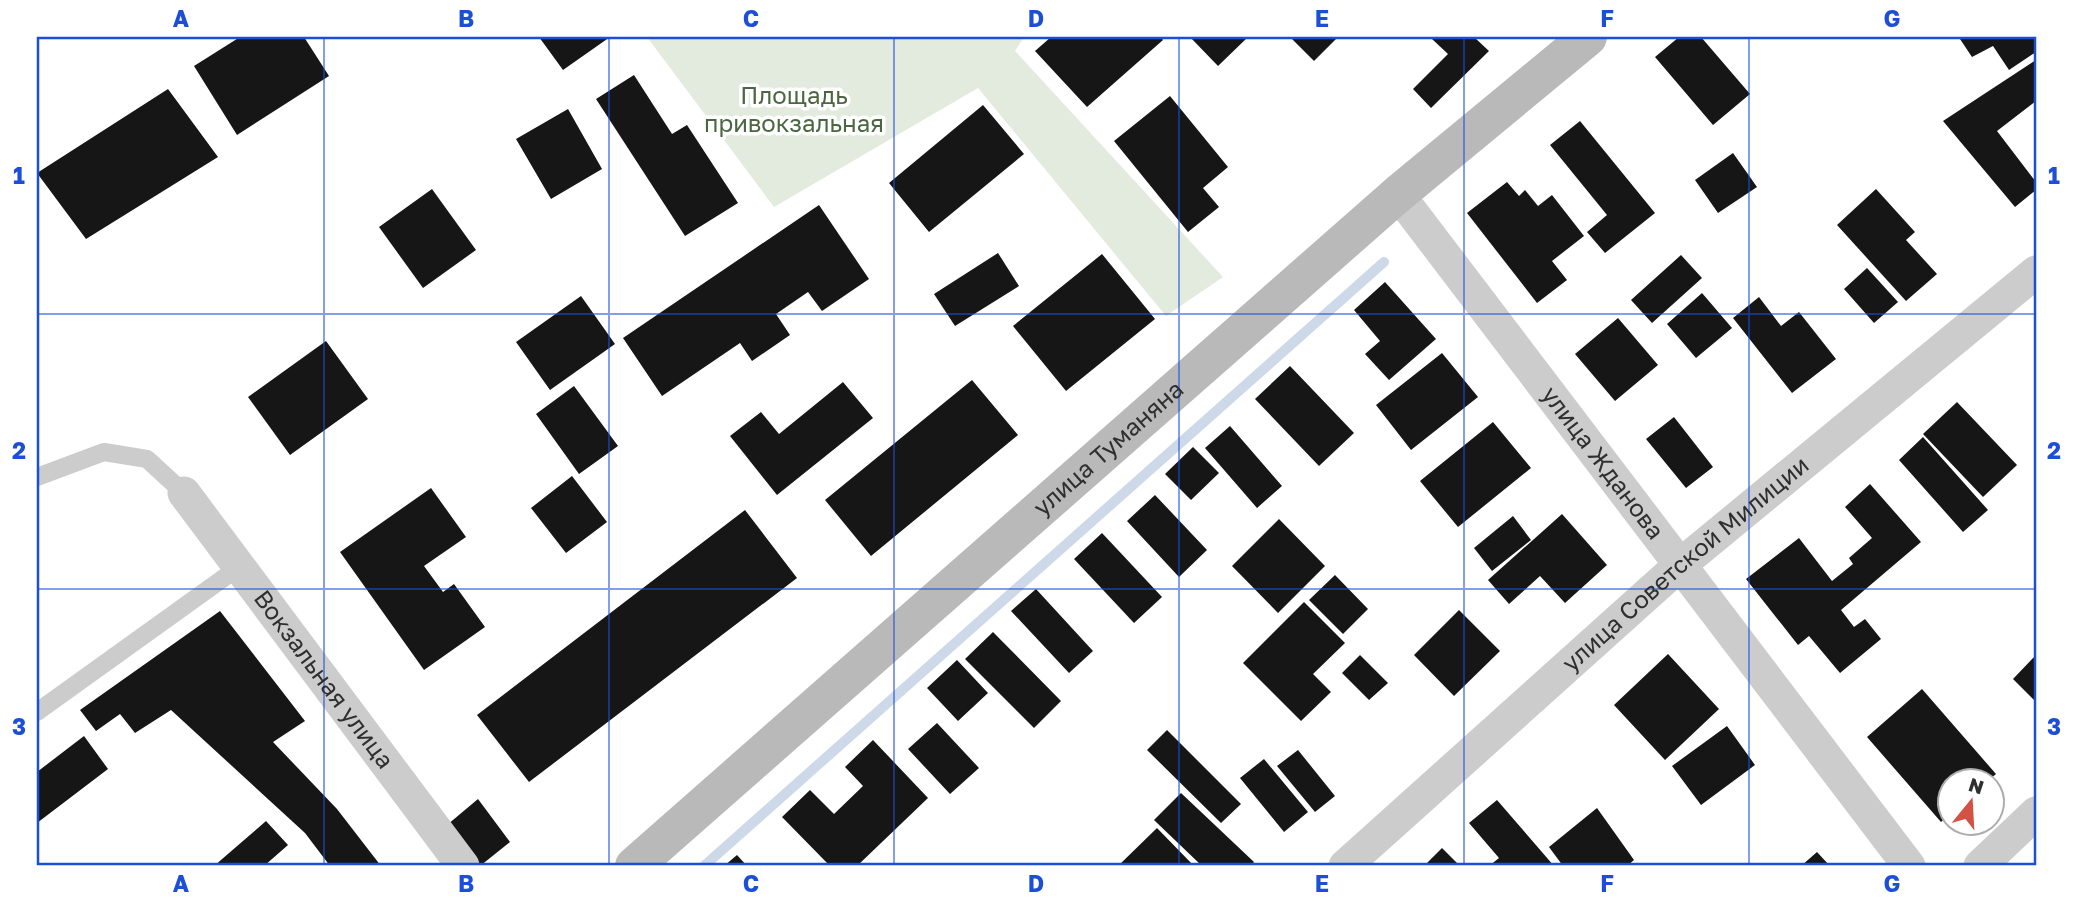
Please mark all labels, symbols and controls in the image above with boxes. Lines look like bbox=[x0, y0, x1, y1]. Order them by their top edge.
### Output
text: A bbox=[173, 4, 190, 32]
text: B bbox=[458, 4, 474, 32]
text: C bbox=[743, 4, 759, 32]
text: D bbox=[1028, 4, 1044, 32]
text: E bbox=[1315, 4, 1329, 32]
text: F bbox=[1600, 4, 1614, 32]
text: G bbox=[1884, 4, 1900, 32]
park label: Площадь привокзальная bbox=[704, 80, 884, 137]
text: 1 bbox=[13, 161, 25, 189]
text: 1 bbox=[2048, 161, 2060, 189]
street label: улица Туманяна bbox=[1027, 374, 1189, 521]
street label: улица Жданова bbox=[1536, 380, 1671, 544]
text: 2 bbox=[12, 436, 26, 464]
text: 2 bbox=[2047, 436, 2061, 464]
street label: улица Советской Милиции bbox=[1555, 449, 1814, 677]
street label: Вокзальная улица bbox=[249, 584, 401, 773]
text: 3 bbox=[12, 712, 26, 740]
text: 3 bbox=[2047, 712, 2061, 740]
north arrow bbox=[1937, 766, 2007, 836]
text: N bbox=[1966, 772, 1987, 799]
text: A bbox=[173, 869, 190, 897]
text: B bbox=[458, 869, 474, 897]
text: C bbox=[743, 869, 759, 897]
text: D bbox=[1028, 869, 1044, 897]
text: E bbox=[1315, 869, 1329, 897]
text: F bbox=[1600, 869, 1614, 897]
text: G bbox=[1884, 869, 1900, 897]

